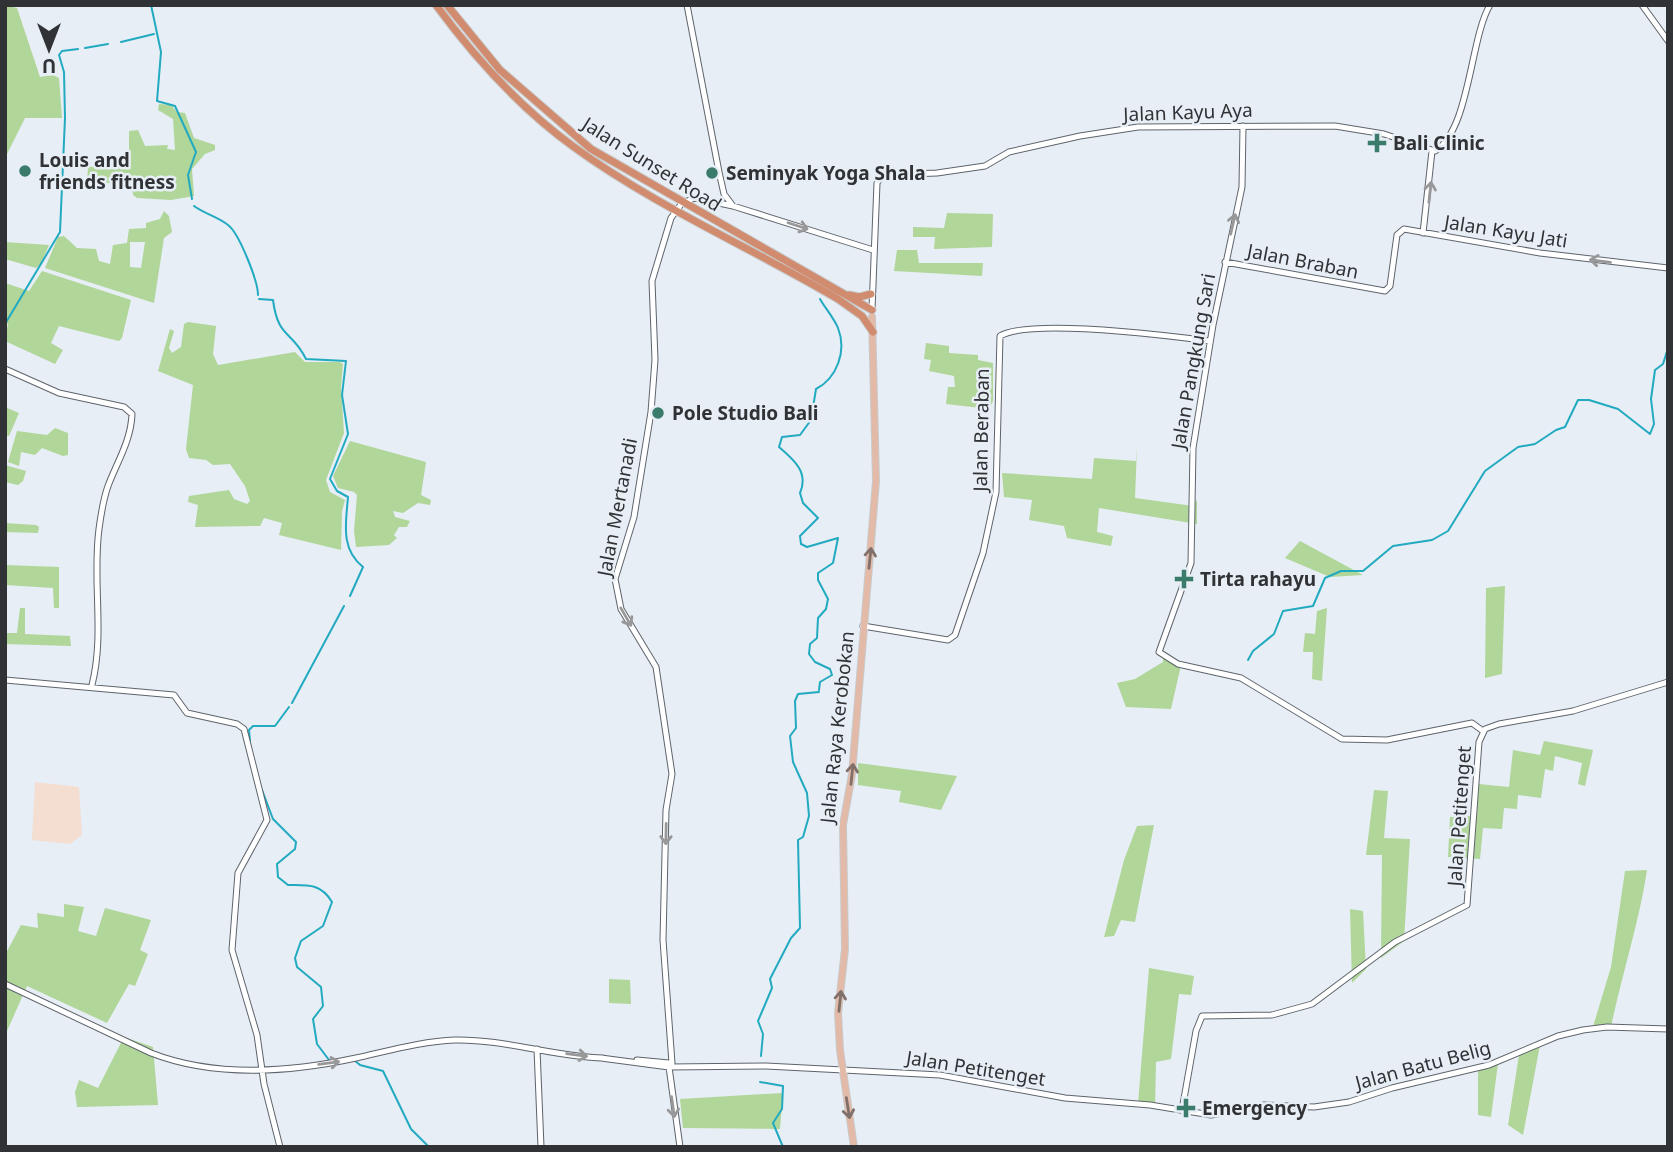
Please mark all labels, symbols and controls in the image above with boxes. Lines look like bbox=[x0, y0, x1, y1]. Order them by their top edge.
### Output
north arrow bbox=[14, 14, 84, 84]
text: U bbox=[42, 53, 56, 79]
street label: Jalan Kayu Aya bbox=[1121, 97, 1253, 127]
street label: Jalan Sunset Road bbox=[576, 110, 726, 217]
place label: Bali Clinic bbox=[1393, 130, 1485, 156]
marker: Bali Clinic bbox=[1367, 133, 1387, 153]
place label: Louis and friends fitness bbox=[39, 147, 175, 195]
place label: Seminyak Yoga Shala bbox=[726, 160, 926, 186]
marker: Louis and friends fitness bbox=[17, 163, 33, 179]
marker: Seminyak Yoga Shala bbox=[704, 165, 720, 181]
one-way arrow bbox=[1423, 181, 1436, 204]
street label: Jalan Kayu Jati bbox=[1441, 208, 1570, 254]
one-way arrow bbox=[1226, 213, 1240, 236]
one-way arrow bbox=[787, 221, 809, 234]
street label: Jalan Braban bbox=[1243, 237, 1361, 285]
one-way arrow bbox=[1589, 254, 1612, 267]
street label: Jalan Pangkung Sari bbox=[1164, 271, 1221, 453]
street label: Jalan Beraban bbox=[967, 368, 995, 494]
place label: Pole Studio Bali bbox=[672, 400, 819, 426]
marker: Pole Studio Bali bbox=[650, 405, 666, 421]
street label: Jalan Mertanadi bbox=[590, 436, 643, 580]
one-way arrow bbox=[863, 548, 876, 570]
place label: Tirta rahayu bbox=[1200, 566, 1316, 592]
marker: Tirta rahayu bbox=[1174, 569, 1194, 589]
one-way arrow bbox=[619, 606, 633, 626]
street label: Jalan Raya Kerobokan bbox=[814, 630, 860, 826]
street label: Jalan Petitenget bbox=[1441, 745, 1477, 889]
one-way arrow bbox=[845, 764, 858, 786]
one-way arrow bbox=[659, 822, 672, 845]
one-way arrow bbox=[833, 990, 846, 1013]
street label: Jalan Batu Belig bbox=[1350, 1034, 1494, 1096]
street label: Jalan Petitenget bbox=[903, 1044, 1048, 1092]
one-way arrow bbox=[565, 1049, 588, 1062]
one-way arrow bbox=[317, 1056, 339, 1069]
one-way arrow bbox=[666, 1095, 679, 1118]
place label: Emergency bbox=[1202, 1095, 1307, 1121]
one-way arrow bbox=[842, 1096, 855, 1119]
marker: Emergency bbox=[1176, 1098, 1196, 1118]

